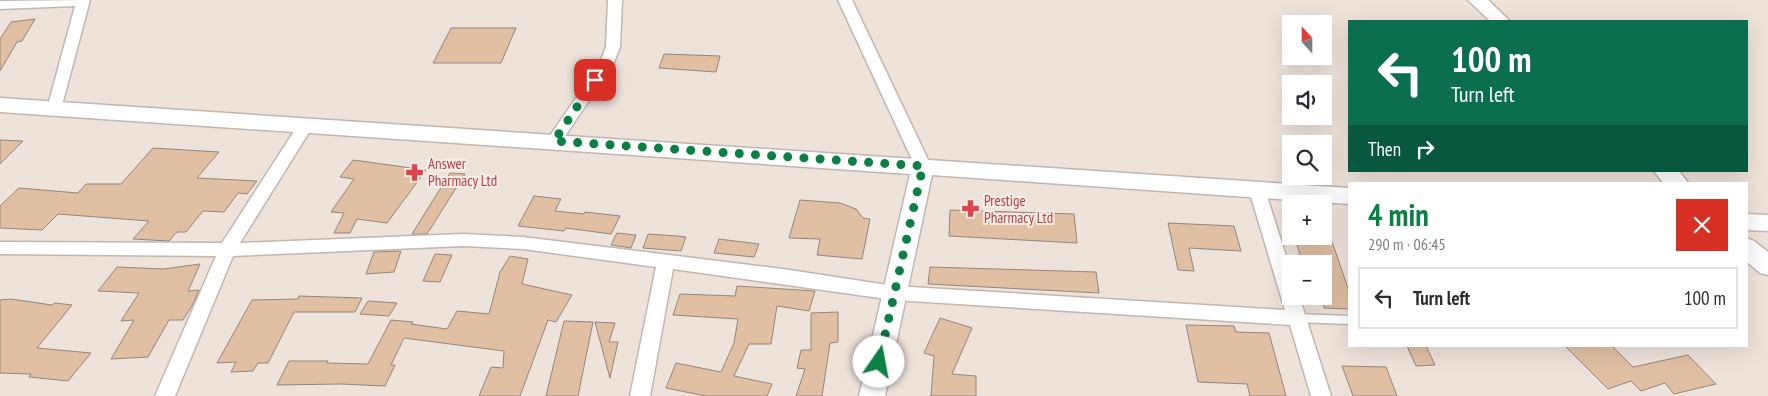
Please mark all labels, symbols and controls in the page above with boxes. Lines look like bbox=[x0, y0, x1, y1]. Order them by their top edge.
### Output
north arrow bbox=[1282, 15, 1332, 65]
map controls bbox=[1282, 15, 1332, 305]
text: 100 m bbox=[1451, 36, 1532, 82]
icon: left bbox=[1368, 40, 1433, 105]
pin bbox=[574, 59, 616, 101]
icon: arrive bbox=[581, 66, 609, 94]
button: sound bbox=[1282, 75, 1332, 125]
text: Turn left bbox=[1451, 80, 1515, 108]
button: search bbox=[1282, 135, 1332, 185]
icon: right bbox=[1411, 135, 1439, 163]
text: Then bbox=[1368, 137, 1401, 161]
place label: Answer Pharmacy Ltd bbox=[428, 154, 497, 190]
pharmacy icon: Answer Pharmacy Ltd bbox=[404, 162, 424, 182]
place label: Prestige Pharmacy Ltd bbox=[984, 191, 1053, 227]
button: + bbox=[1282, 195, 1332, 245]
text: 4 min bbox=[1368, 195, 1429, 234]
pharmacy icon: Prestige Pharmacy Ltd bbox=[960, 199, 980, 219]
button: close bbox=[1676, 199, 1728, 251]
text: 290 m · 06:45 bbox=[1368, 234, 1446, 254]
button: − bbox=[1282, 255, 1332, 305]
icon: left bbox=[1370, 284, 1398, 312]
text: Turn left bbox=[1413, 286, 1470, 310]
text: 100 m bbox=[1684, 286, 1726, 310]
position arrow bbox=[852, 335, 904, 387]

